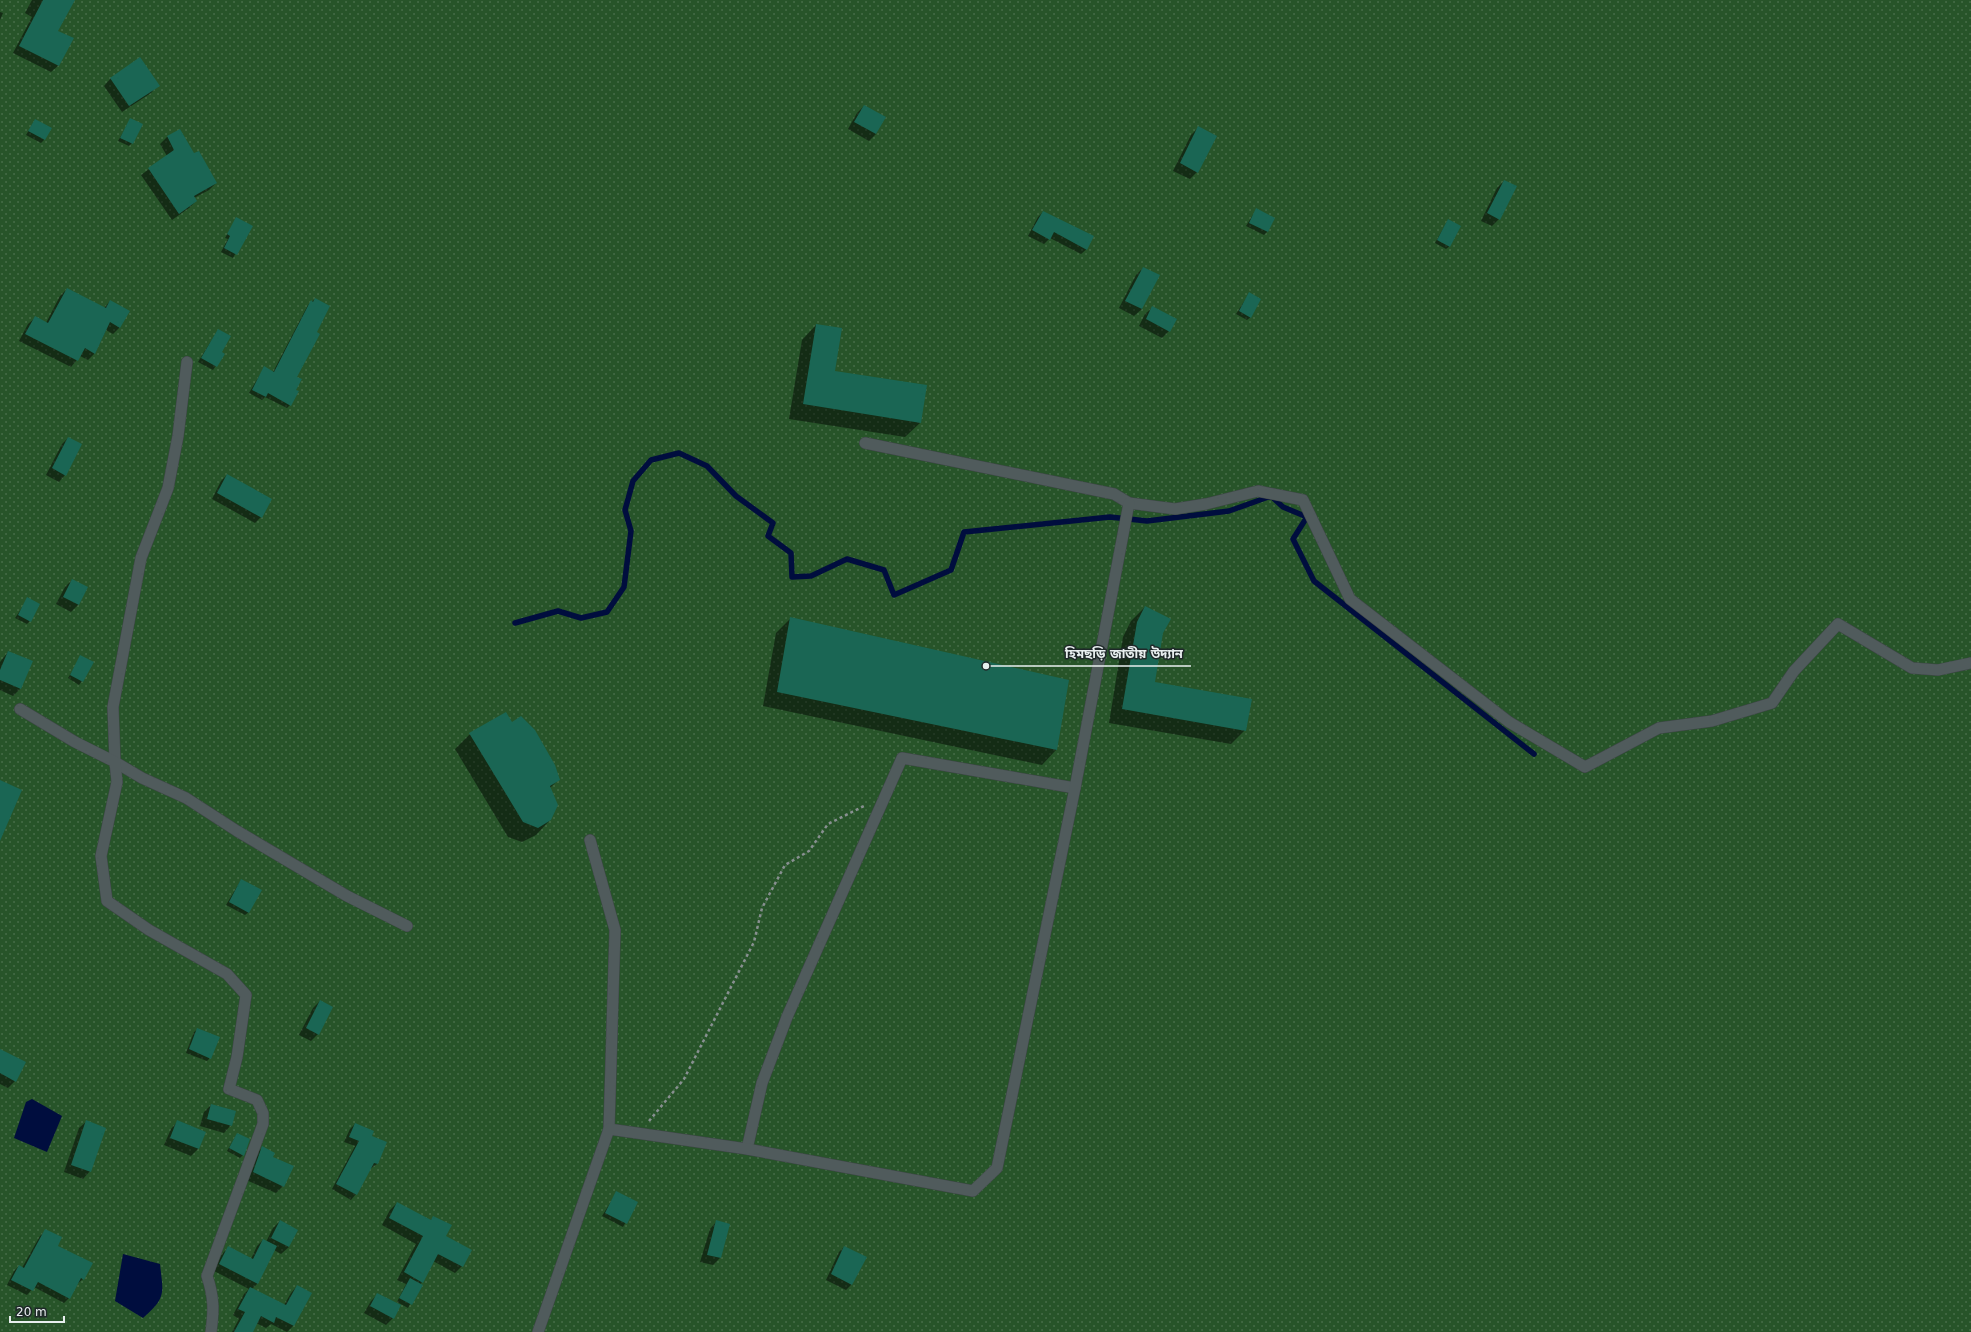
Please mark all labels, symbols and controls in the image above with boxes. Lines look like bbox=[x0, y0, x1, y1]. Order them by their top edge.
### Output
callout: হিমছড়ি জাতীয় উদ্যান bbox=[1057, 641, 1191, 666]
text: হিমছড়ি জাতীয় উদ্যান bbox=[1064, 646, 1184, 661]
scale bar bbox=[10, 1298, 64, 1324]
text: 20 m bbox=[16, 1305, 47, 1319]

